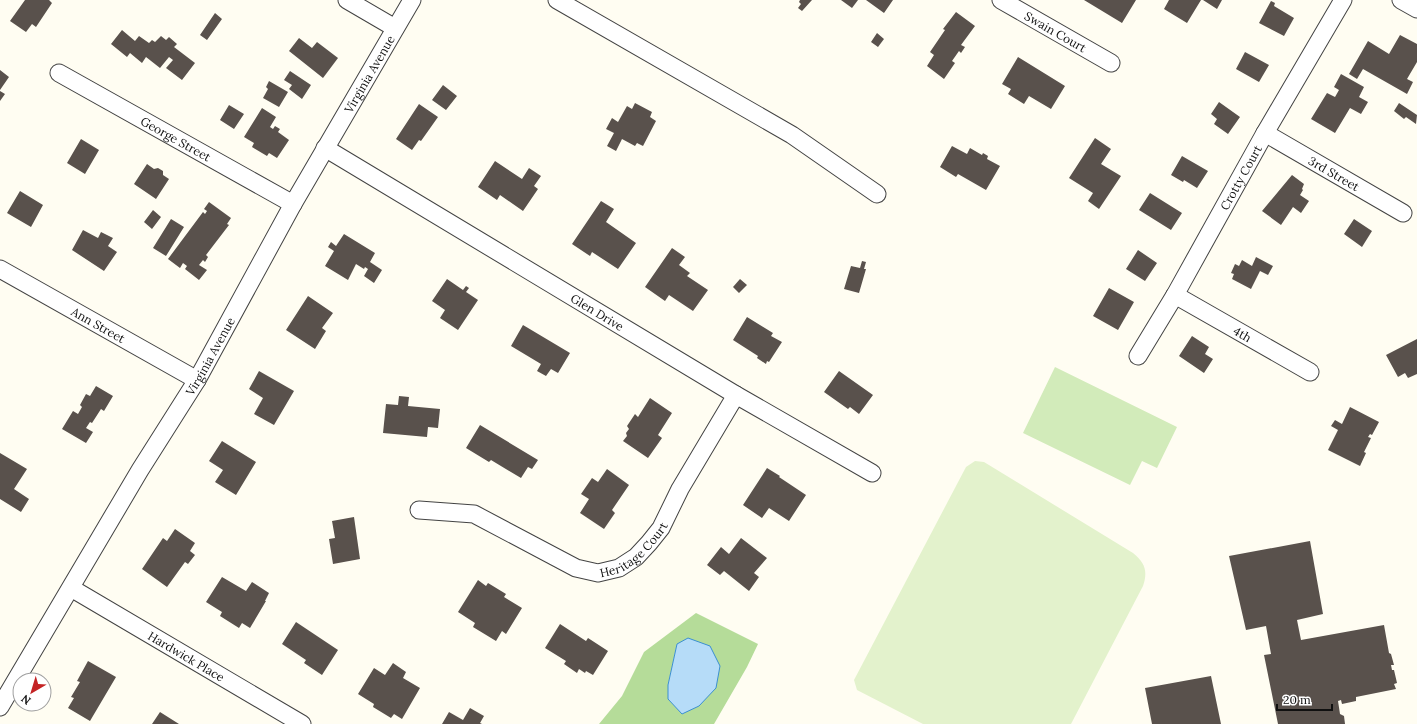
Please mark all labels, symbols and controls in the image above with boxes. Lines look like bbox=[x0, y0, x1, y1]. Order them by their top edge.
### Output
street label: Swain Court bbox=[1022, 8, 1090, 55]
street label: Virginia Avenue bbox=[340, 32, 398, 116]
street label: George Street bbox=[138, 113, 214, 164]
street label: Crotty Court bbox=[1216, 142, 1265, 212]
street label: 3rd Street bbox=[1306, 153, 1363, 194]
street label: Glen Drive bbox=[568, 290, 627, 334]
street label: Ann Street bbox=[68, 303, 128, 346]
street label: Virginia Avenue bbox=[181, 314, 238, 399]
street label: 4th bbox=[1231, 323, 1254, 345]
street label: Heritage Court bbox=[598, 519, 670, 580]
street label: Hardwick Place bbox=[146, 628, 228, 685]
north arrow bbox=[12, 672, 52, 712]
scale bar bbox=[1277, 686, 1332, 712]
text: N bbox=[18, 691, 34, 708]
text: 20 m bbox=[1283, 692, 1311, 707]

